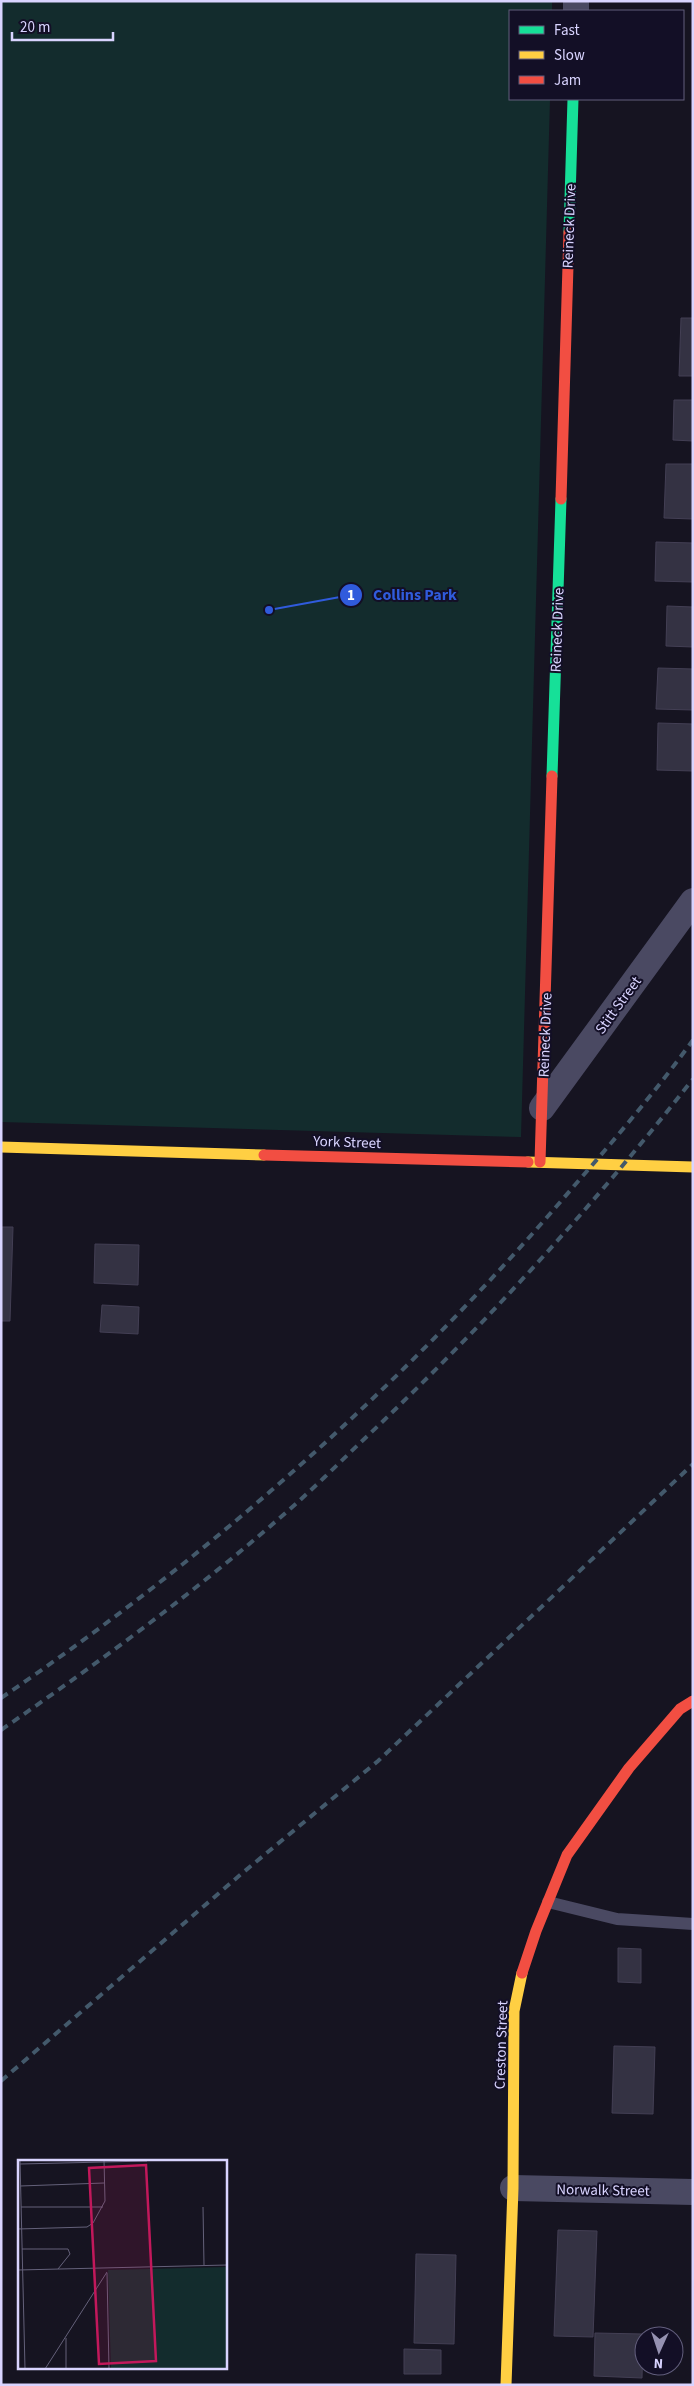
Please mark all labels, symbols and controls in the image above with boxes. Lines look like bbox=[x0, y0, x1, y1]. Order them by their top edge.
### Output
scale bar bbox=[12, 10, 114, 42]
legend bbox=[509, 10, 684, 100]
text: 20 m bbox=[20, 17, 50, 38]
text: Fast bbox=[554, 20, 580, 41]
text: Slow bbox=[554, 45, 585, 66]
text: Jam bbox=[554, 70, 581, 91]
street label: Reineck Drive bbox=[558, 183, 581, 269]
callout: Collins Park bbox=[338, 579, 467, 610]
text: Collins Park bbox=[373, 584, 457, 606]
text: 1 bbox=[347, 585, 355, 606]
street label: Reineck Drive bbox=[546, 587, 569, 673]
street label: Stitt Street bbox=[590, 972, 647, 1039]
street label: Reineck Drive bbox=[534, 992, 557, 1078]
street label: York Street bbox=[312, 1131, 381, 1154]
street label: Creston Street bbox=[489, 2000, 514, 2090]
inset map bbox=[18, 2160, 226, 2368]
street label: Norwalk Street bbox=[556, 2179, 650, 2202]
north arrow bbox=[634, 2326, 684, 2376]
text: N bbox=[653, 2353, 664, 2373]

